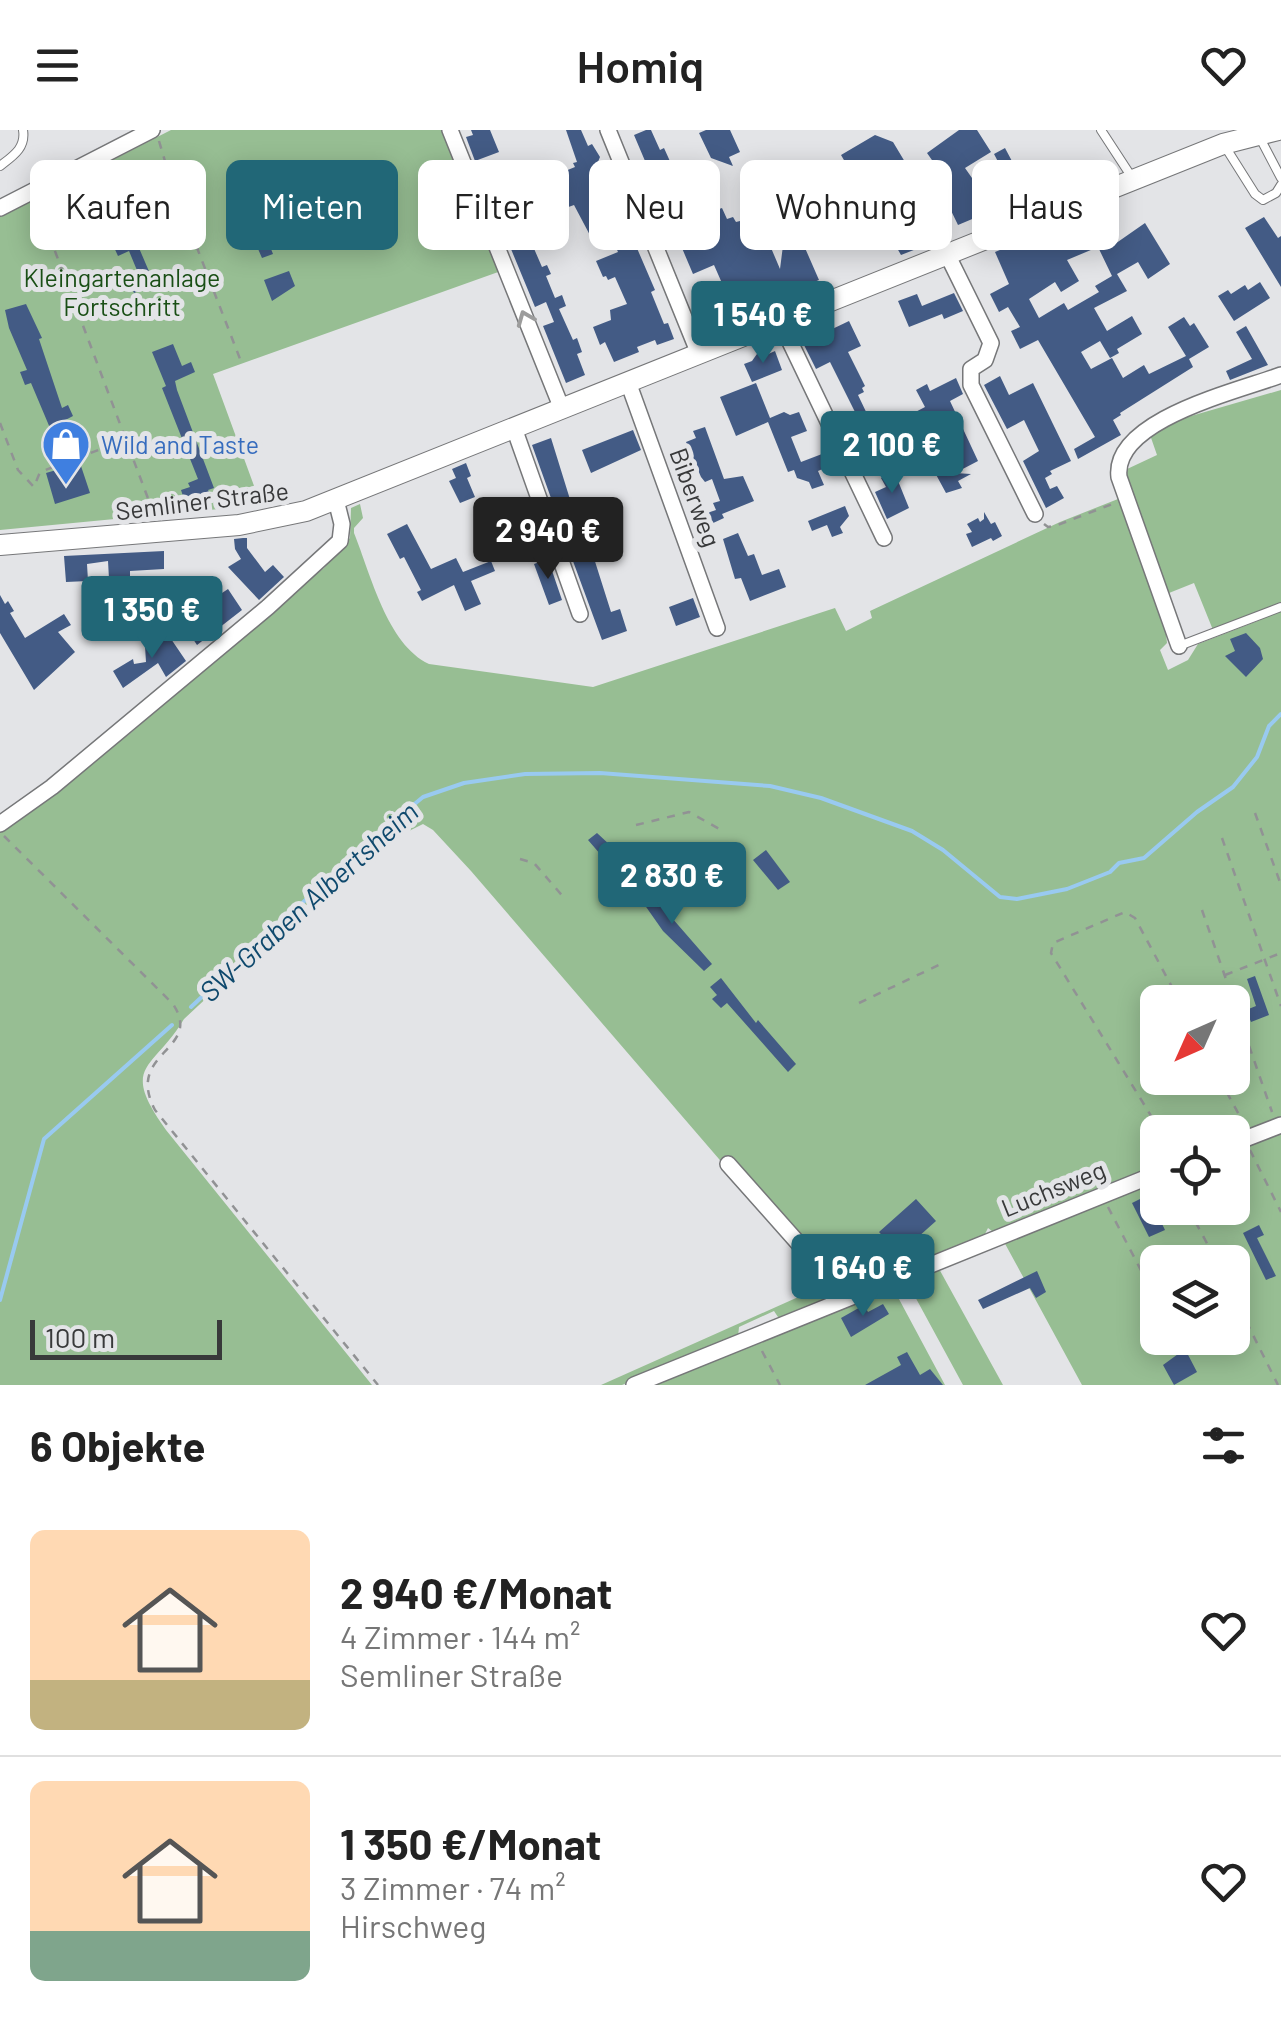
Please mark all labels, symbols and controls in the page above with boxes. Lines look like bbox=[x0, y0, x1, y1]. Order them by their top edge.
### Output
icon: menu bbox=[30, 38, 85, 93]
text: Homiq bbox=[577, 38, 704, 92]
icon: heart bbox=[1196, 38, 1251, 93]
chip: Kaufen bbox=[30, 160, 206, 250]
chip: Mieten bbox=[226, 160, 398, 250]
chip: Filter bbox=[418, 160, 569, 250]
chip: Neu bbox=[589, 160, 720, 250]
chip: Wohnung bbox=[740, 160, 952, 250]
chip: Haus bbox=[972, 160, 1119, 250]
park label: Kleingartenanlage Fortschritt bbox=[24, 262, 220, 321]
pin: 1 540 € bbox=[671, 281, 855, 366]
text: 1 540 € bbox=[713, 294, 813, 332]
one-way arrow bbox=[517, 311, 537, 328]
pin: 2 100 € bbox=[800, 411, 984, 496]
shop icon: Wild and Taste bbox=[40, 418, 92, 486]
text: 2 100 € bbox=[843, 424, 941, 462]
place label: Wild and Taste bbox=[101, 429, 259, 459]
street label: Biberweg bbox=[664, 443, 728, 551]
street label: Semliner Straße bbox=[114, 474, 290, 526]
pin: 2 940 € bbox=[456, 497, 640, 582]
text: 2 940 € bbox=[495, 510, 601, 548]
pin: 1 350 € bbox=[60, 576, 244, 661]
text: 1 350 € bbox=[103, 589, 201, 627]
water label: SW-Graben Albertsheim bbox=[192, 794, 424, 1008]
pin: 2 830 € bbox=[580, 842, 764, 927]
text: 2 830 € bbox=[620, 855, 724, 893]
north arrow bbox=[1140, 985, 1250, 1095]
map controls bbox=[1140, 985, 1250, 1355]
button: locate bbox=[1140, 1115, 1250, 1225]
street label: Luchsweg bbox=[997, 1154, 1109, 1222]
pin: 1 640 € bbox=[771, 1234, 955, 1319]
button: layers bbox=[1140, 1245, 1250, 1355]
text: 1 640 € bbox=[813, 1247, 913, 1285]
scale bar bbox=[30, 1315, 222, 1360]
text: 100 m bbox=[45, 1320, 115, 1354]
icon: filters bbox=[1196, 1418, 1251, 1473]
text: 6 Objekte bbox=[30, 1420, 205, 1470]
text: 2 940 €/Monat bbox=[340, 1567, 613, 1617]
icon: home bbox=[110, 1570, 230, 1690]
icon: heart bbox=[1196, 1603, 1251, 1658]
text: 4 Zimmer · 144 m² bbox=[340, 1617, 580, 1655]
text: Semliner Straße bbox=[340, 1655, 563, 1693]
text: 1 350 €/Monat bbox=[340, 1818, 602, 1868]
icon: home bbox=[110, 1821, 230, 1941]
icon: heart bbox=[1196, 1854, 1251, 1909]
text: 3 Zimmer · 74 m² bbox=[340, 1868, 566, 1906]
text: Hirschweg bbox=[340, 1906, 486, 1944]

